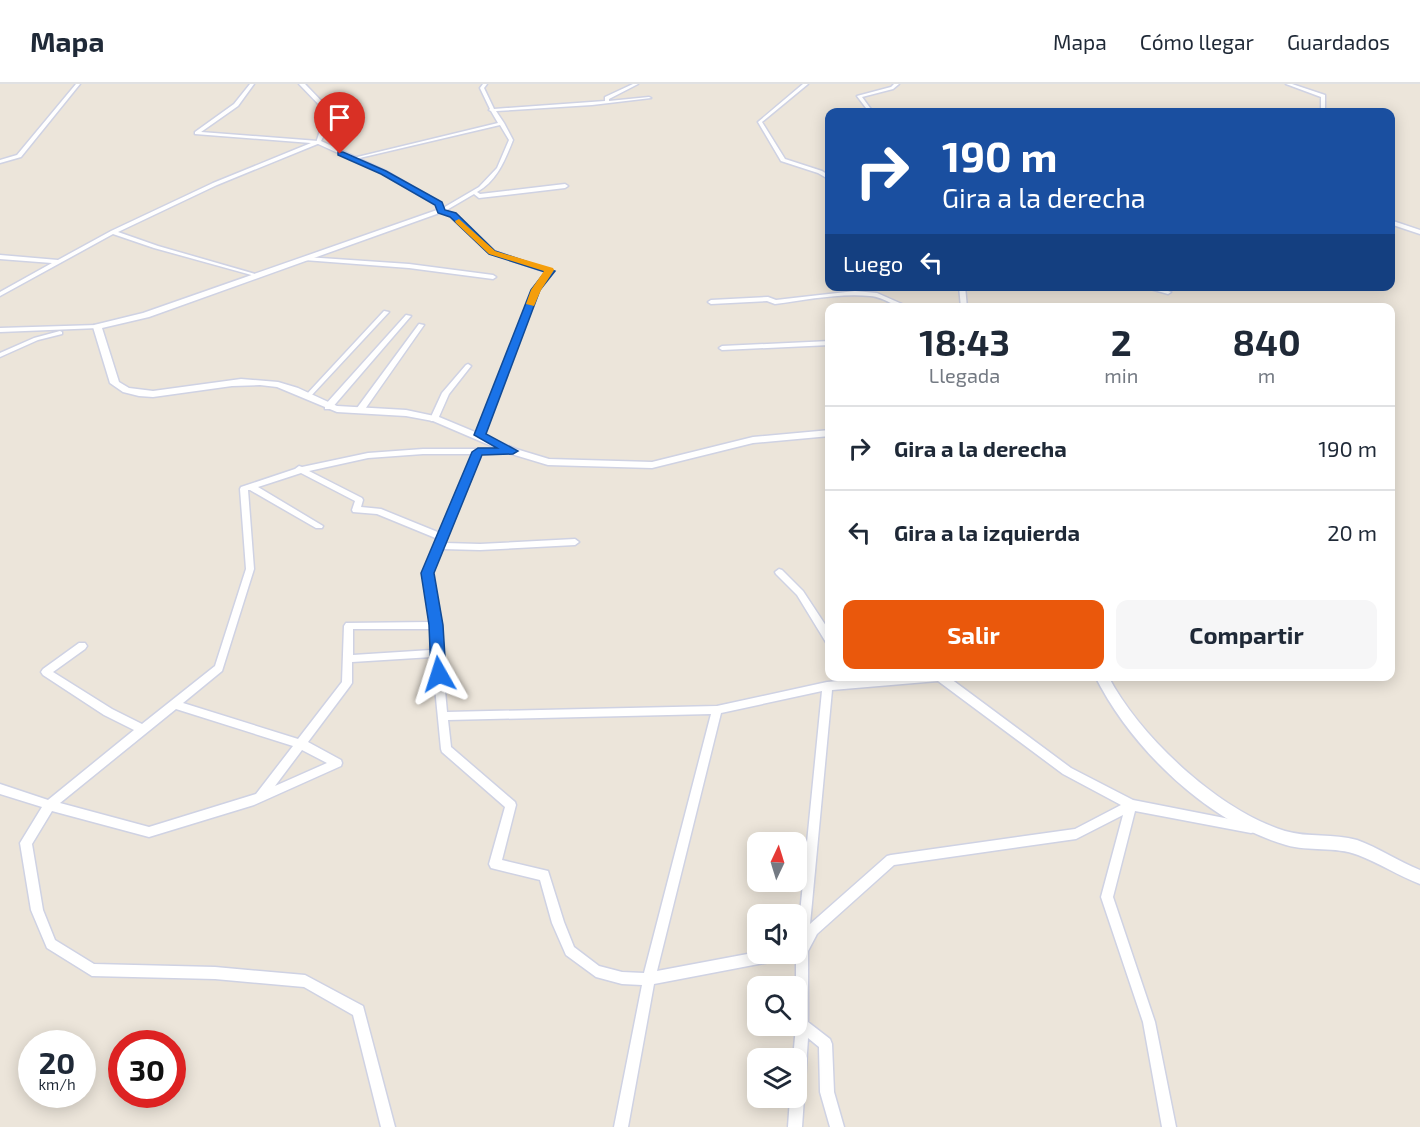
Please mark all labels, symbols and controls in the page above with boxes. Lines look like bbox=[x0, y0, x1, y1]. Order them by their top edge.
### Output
text: Mapa bbox=[30, 24, 104, 58]
text: Mapa bbox=[1053, 29, 1107, 54]
text: Cómo llegar bbox=[1140, 29, 1254, 54]
text: Guardados bbox=[1287, 29, 1390, 54]
pin bbox=[314, 92, 365, 154]
icon: arrive bbox=[323, 101, 356, 134]
text: 190 m bbox=[942, 130, 1058, 180]
icon: right bbox=[843, 132, 921, 210]
text: Gira a la derecha bbox=[942, 181, 1146, 213]
icon: left bbox=[915, 246, 948, 279]
text: Luego bbox=[843, 250, 903, 276]
text: 18:43 bbox=[919, 320, 1010, 363]
text: 2 bbox=[1111, 320, 1132, 363]
text: 840 bbox=[1233, 320, 1301, 363]
text: Llegada bbox=[929, 363, 1000, 387]
text: min bbox=[1104, 363, 1138, 387]
text: m bbox=[1258, 363, 1275, 387]
icon: right bbox=[843, 432, 876, 465]
text: Gira a la derecha bbox=[894, 435, 1067, 461]
text: 190 m bbox=[1318, 435, 1377, 461]
icon: left bbox=[843, 516, 876, 549]
text: Gira a la izquierda bbox=[894, 519, 1080, 545]
text: 20 m bbox=[1327, 519, 1377, 545]
button: Salir bbox=[843, 600, 1104, 669]
button: Compartir bbox=[1116, 600, 1377, 669]
position arrow bbox=[407, 642, 471, 706]
north arrow bbox=[747, 832, 807, 892]
map controls bbox=[747, 832, 807, 1108]
button: sound bbox=[747, 904, 807, 964]
button: search bbox=[747, 976, 807, 1036]
speed limit sign: 30 bbox=[108, 1030, 186, 1108]
text: 20 bbox=[39, 1044, 75, 1080]
button: layers bbox=[747, 1048, 807, 1108]
text: km/h bbox=[38, 1075, 76, 1093]

